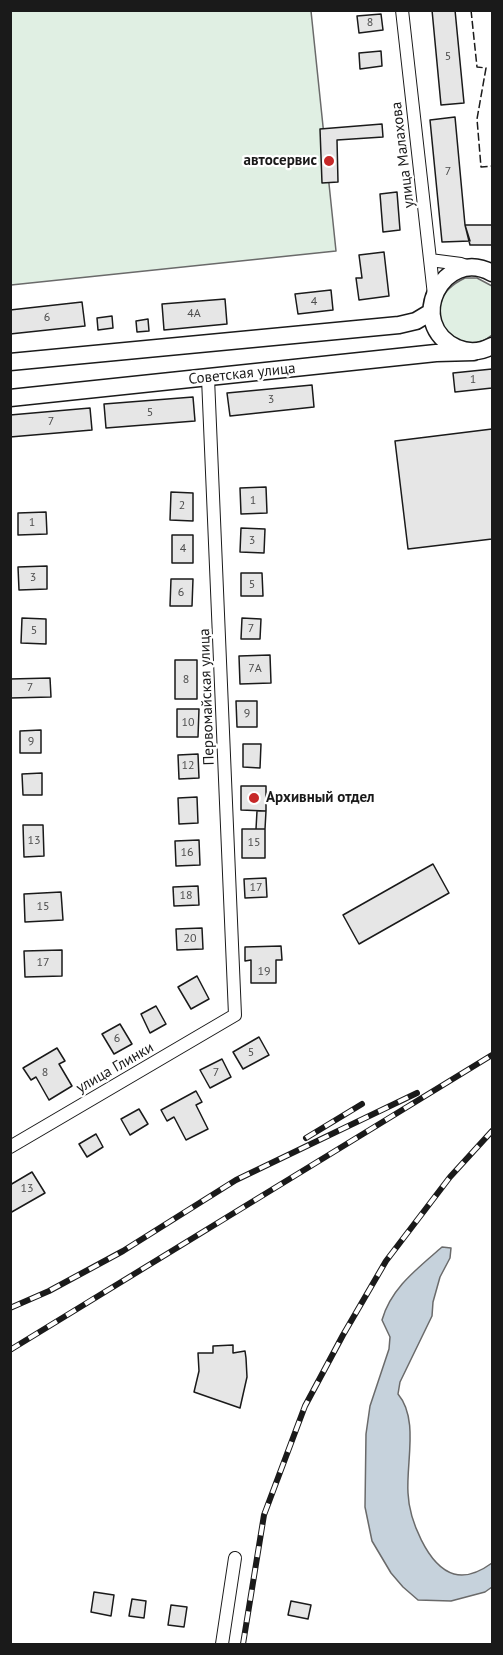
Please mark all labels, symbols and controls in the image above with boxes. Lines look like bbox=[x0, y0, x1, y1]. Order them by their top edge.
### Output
house number: 8 bbox=[367, 16, 373, 30]
house number: 5 bbox=[445, 50, 451, 64]
street label: улица Малахова bbox=[388, 101, 418, 209]
place label: автосервис bbox=[244, 152, 317, 170]
marker: автосервис bbox=[322, 154, 336, 168]
house number: 7 bbox=[445, 165, 451, 179]
house number: 4 bbox=[311, 295, 317, 309]
house number: 4А bbox=[187, 307, 201, 321]
house number: 6 bbox=[44, 311, 50, 325]
street label: Советская улица bbox=[188, 359, 296, 389]
house number: 1 bbox=[470, 373, 476, 387]
house number: 3 bbox=[268, 393, 274, 407]
house number: 5 bbox=[147, 406, 153, 420]
house number: 7 bbox=[48, 415, 54, 429]
house number: 1 bbox=[250, 494, 256, 508]
house number: 2 bbox=[179, 499, 185, 513]
house number: 1 bbox=[29, 516, 35, 530]
house number: 3 bbox=[249, 534, 255, 548]
house number: 4 bbox=[180, 542, 186, 556]
house number: 3 bbox=[30, 571, 36, 585]
house number: 5 bbox=[249, 578, 255, 592]
house number: 6 bbox=[178, 586, 184, 600]
house number: 7 bbox=[248, 622, 254, 636]
house number: 5 bbox=[31, 624, 37, 638]
street label: Первомайская улица bbox=[196, 628, 218, 766]
house number: 7А bbox=[248, 662, 262, 676]
house number: 8 bbox=[183, 673, 189, 687]
house number: 7 bbox=[27, 681, 33, 695]
house number: 9 bbox=[244, 707, 250, 721]
house number: 10 bbox=[181, 716, 195, 730]
house number: 9 bbox=[28, 735, 34, 749]
house number: 12 bbox=[181, 759, 195, 773]
place label: Архивный отдел bbox=[266, 789, 375, 807]
marker: Архивный отдел bbox=[247, 791, 261, 805]
house number: 13 bbox=[27, 834, 41, 848]
house number: 15 bbox=[247, 836, 261, 850]
house number: 16 bbox=[180, 846, 194, 860]
house number: 17 bbox=[249, 881, 263, 895]
house number: 18 bbox=[179, 889, 193, 903]
house number: 15 bbox=[36, 900, 50, 914]
house number: 20 bbox=[183, 932, 197, 946]
house number: 17 bbox=[36, 956, 50, 970]
house number: 19 bbox=[257, 965, 271, 979]
house number: 6 bbox=[114, 1032, 120, 1046]
street label: улица Глинки bbox=[73, 1039, 157, 1097]
house number: 5 bbox=[248, 1046, 254, 1060]
house number: 8 bbox=[42, 1066, 48, 1080]
house number: 7 bbox=[213, 1066, 219, 1080]
house number: 13 bbox=[20, 1182, 34, 1196]

